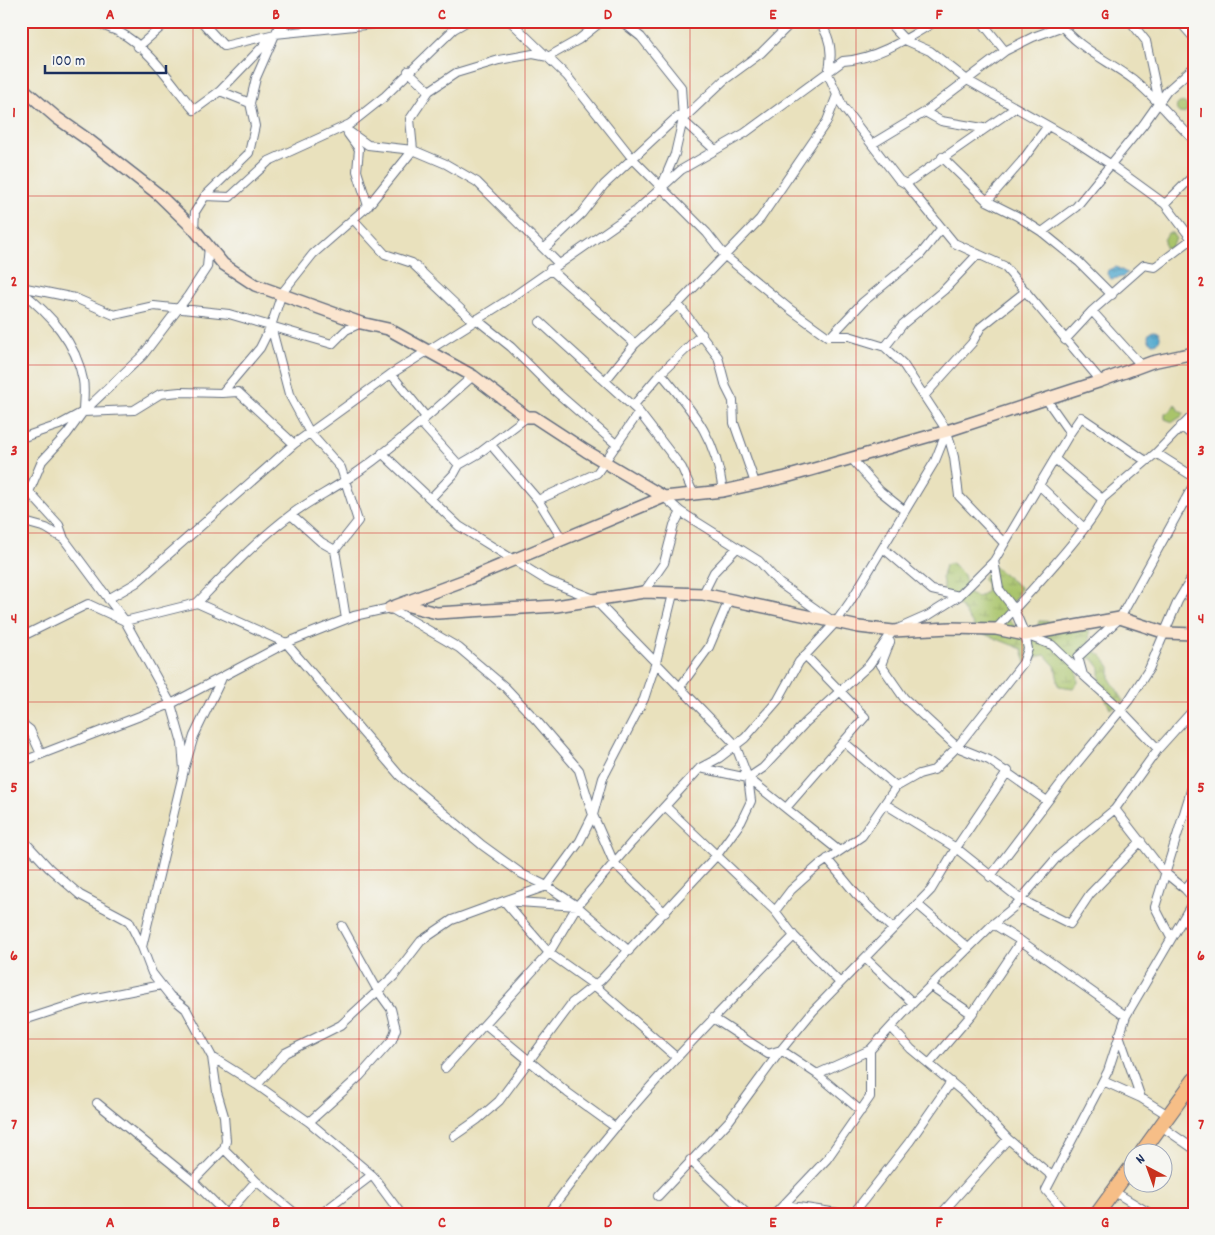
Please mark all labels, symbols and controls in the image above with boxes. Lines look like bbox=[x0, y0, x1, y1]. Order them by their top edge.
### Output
text: A bbox=[106, 4, 115, 27]
text: B bbox=[272, 4, 280, 27]
text: C bbox=[438, 4, 446, 27]
text: D bbox=[604, 4, 613, 27]
text: E bbox=[769, 4, 777, 27]
text: F bbox=[935, 4, 943, 27]
text: G bbox=[1101, 4, 1109, 27]
scale bar bbox=[45, 42, 166, 74]
text: 100 m bbox=[52, 51, 85, 73]
text: 1 bbox=[12, 102, 16, 125]
text: 1 bbox=[1199, 102, 1203, 125]
text: 2 bbox=[11, 271, 18, 294]
text: 2 bbox=[1198, 271, 1205, 294]
text: 3 bbox=[10, 440, 18, 463]
text: 3 bbox=[1197, 440, 1205, 463]
text: 4 bbox=[11, 608, 17, 631]
text: 4 bbox=[1198, 608, 1204, 631]
text: 5 bbox=[10, 777, 18, 800]
text: 5 bbox=[1197, 777, 1205, 800]
text: 6 bbox=[10, 945, 18, 968]
text: 6 bbox=[1197, 945, 1205, 968]
text: 7 bbox=[11, 1114, 17, 1137]
text: 7 bbox=[1198, 1114, 1204, 1137]
north arrow bbox=[1122, 1142, 1172, 1192]
text: N bbox=[1132, 1150, 1150, 1170]
text: A bbox=[106, 1212, 115, 1235]
text: B bbox=[272, 1212, 280, 1235]
text: C bbox=[438, 1212, 446, 1235]
text: D bbox=[604, 1212, 613, 1235]
text: E bbox=[769, 1212, 777, 1235]
text: F bbox=[935, 1212, 943, 1235]
text: G bbox=[1101, 1212, 1109, 1235]

